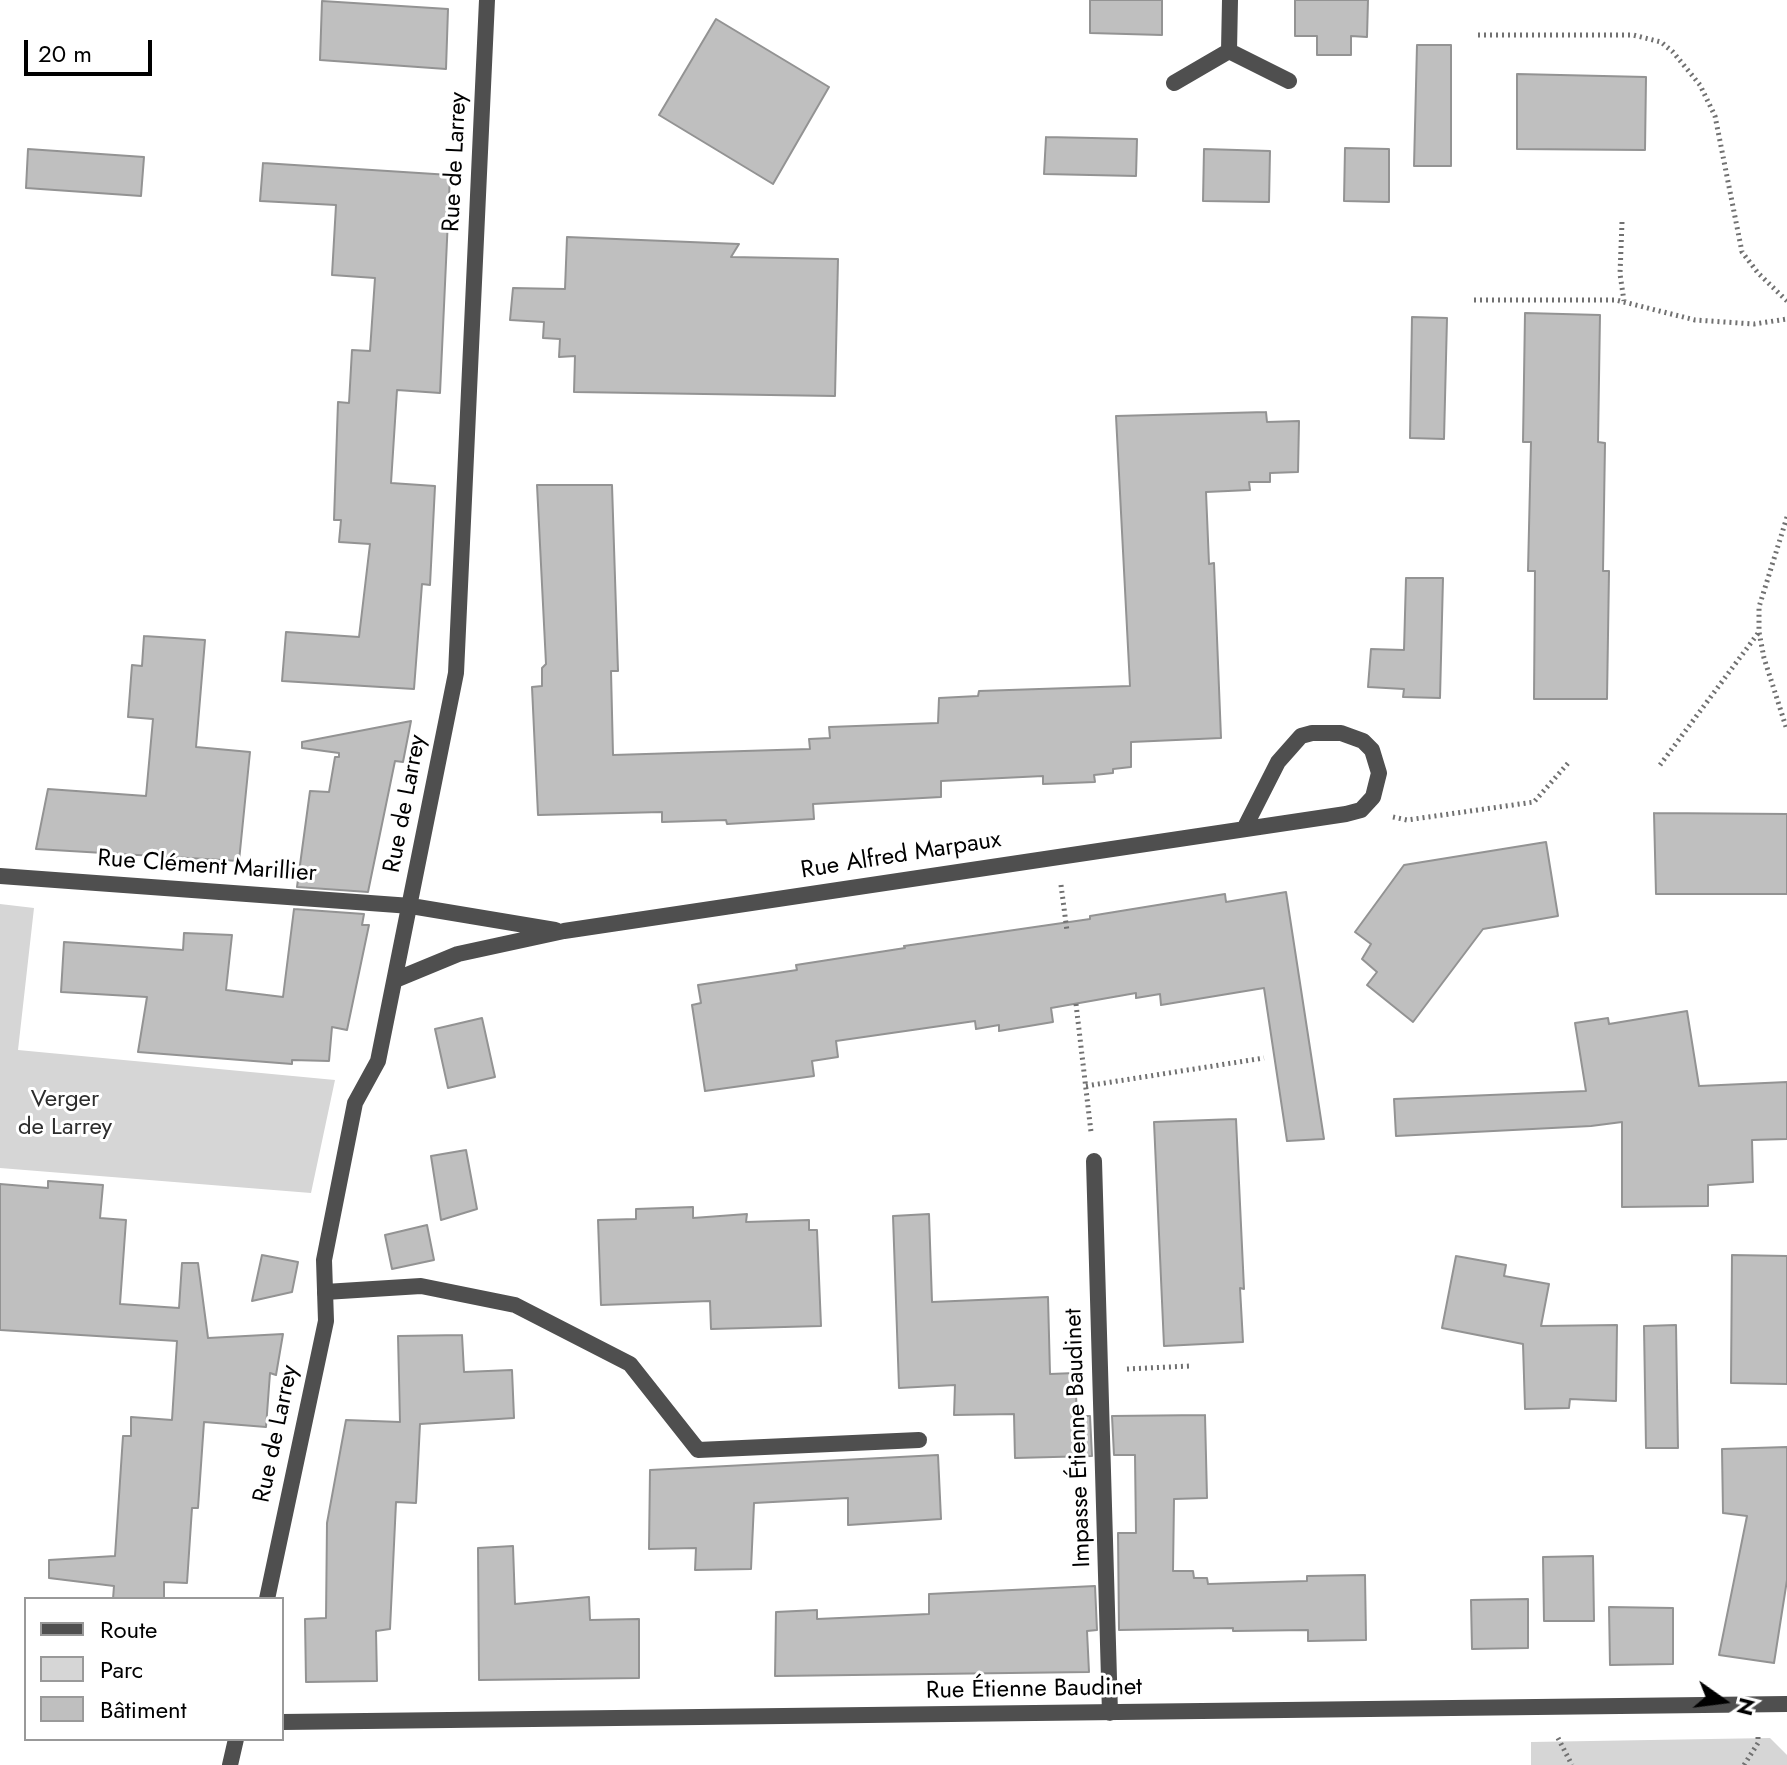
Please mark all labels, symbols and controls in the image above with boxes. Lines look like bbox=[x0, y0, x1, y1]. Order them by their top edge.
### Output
scale bar bbox=[28, 24, 156, 74]
text: 20 m bbox=[38, 36, 92, 71]
street label: Rue de Larrey bbox=[438, 91, 474, 233]
street label: Rue de Larrey bbox=[379, 733, 433, 875]
street label: Rue Alfred Marpaux bbox=[799, 826, 1003, 886]
street label: Rue Clément Marillier bbox=[96, 845, 318, 889]
park label: Verger de Larrey bbox=[18, 1086, 112, 1142]
street label: Impasse Étienne Baudinet bbox=[1060, 1308, 1098, 1568]
street label: Rue de Larrey bbox=[248, 1363, 306, 1505]
legend bbox=[24, 1597, 284, 1741]
text: Route bbox=[100, 1612, 157, 1647]
text: Parc bbox=[100, 1652, 143, 1687]
north arrow bbox=[1683, 1661, 1763, 1741]
street label: Rue Étienne Baudinet bbox=[926, 1674, 1142, 1706]
text: Bâtiment bbox=[100, 1692, 186, 1727]
text: N bbox=[1729, 1694, 1764, 1719]

